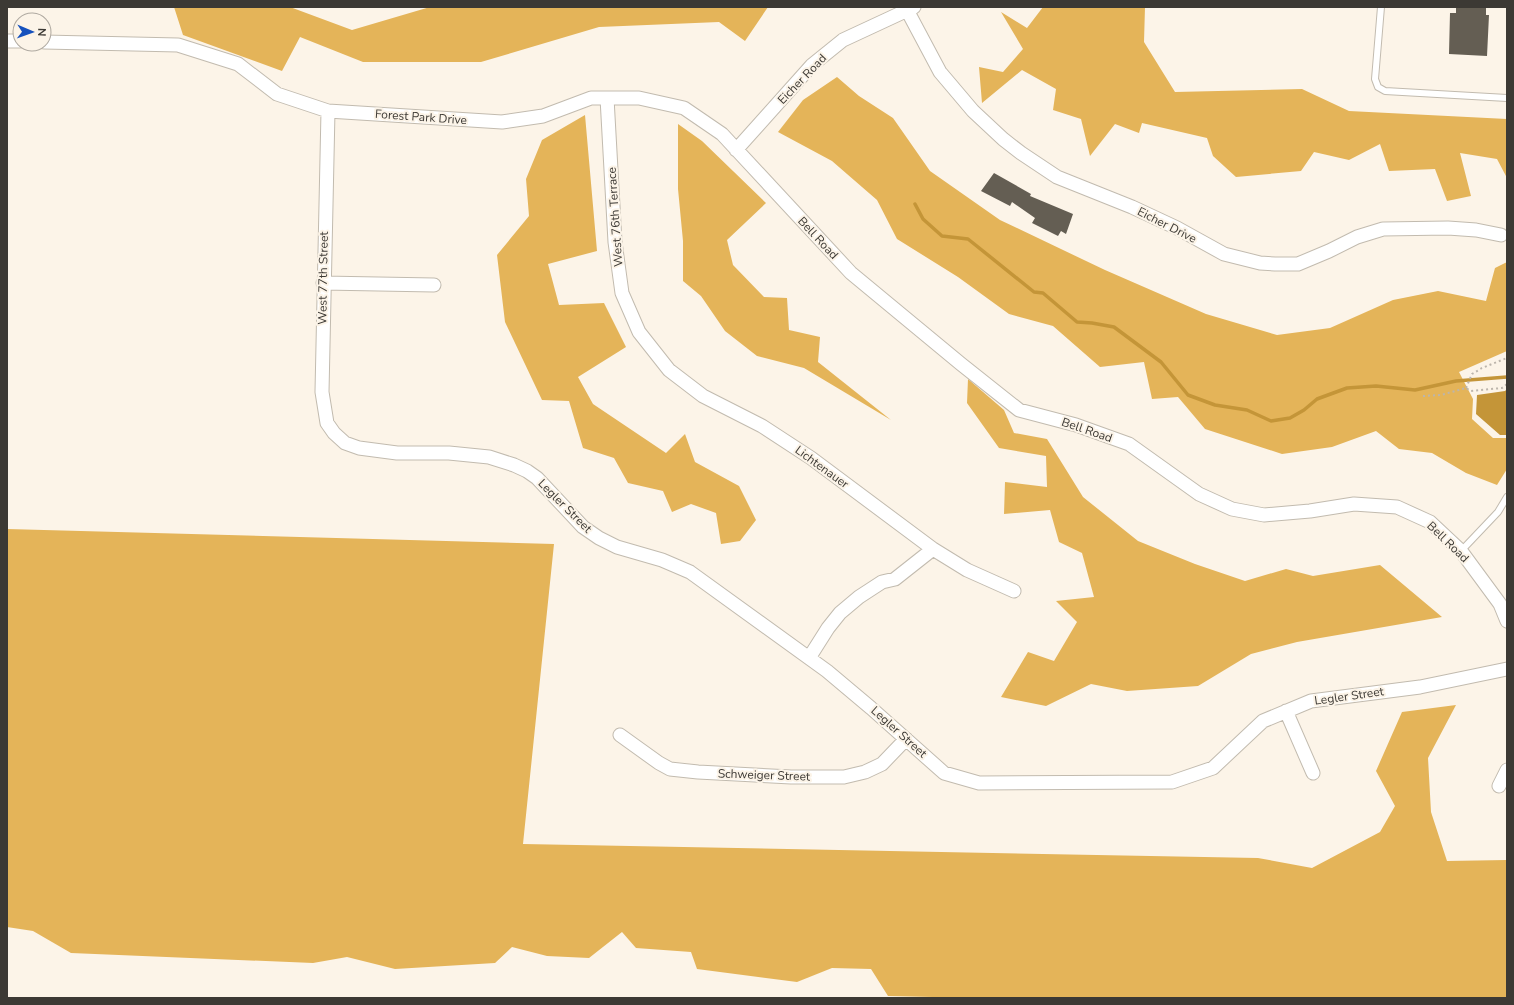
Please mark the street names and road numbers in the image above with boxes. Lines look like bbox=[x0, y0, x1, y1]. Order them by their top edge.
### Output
street label: Eicher Road bbox=[774, 50, 830, 108]
street label: Forest Park Drive bbox=[374, 106, 468, 128]
street label: West 76th Terrace bbox=[604, 167, 626, 267]
street label: Eicher Drive bbox=[1135, 203, 1199, 247]
street label: Bell Road bbox=[794, 213, 842, 263]
street label: West 77th Street bbox=[314, 231, 332, 325]
street label: Bell Road bbox=[1060, 414, 1114, 446]
street label: Lichtenauer bbox=[792, 442, 853, 492]
street label: Legler Street bbox=[535, 476, 596, 537]
street label: Bell Road bbox=[1424, 518, 1472, 566]
street label: Legler Street bbox=[1313, 683, 1385, 709]
street label: Legler Street bbox=[868, 703, 931, 762]
street label: Schweiger Street bbox=[718, 765, 811, 785]

